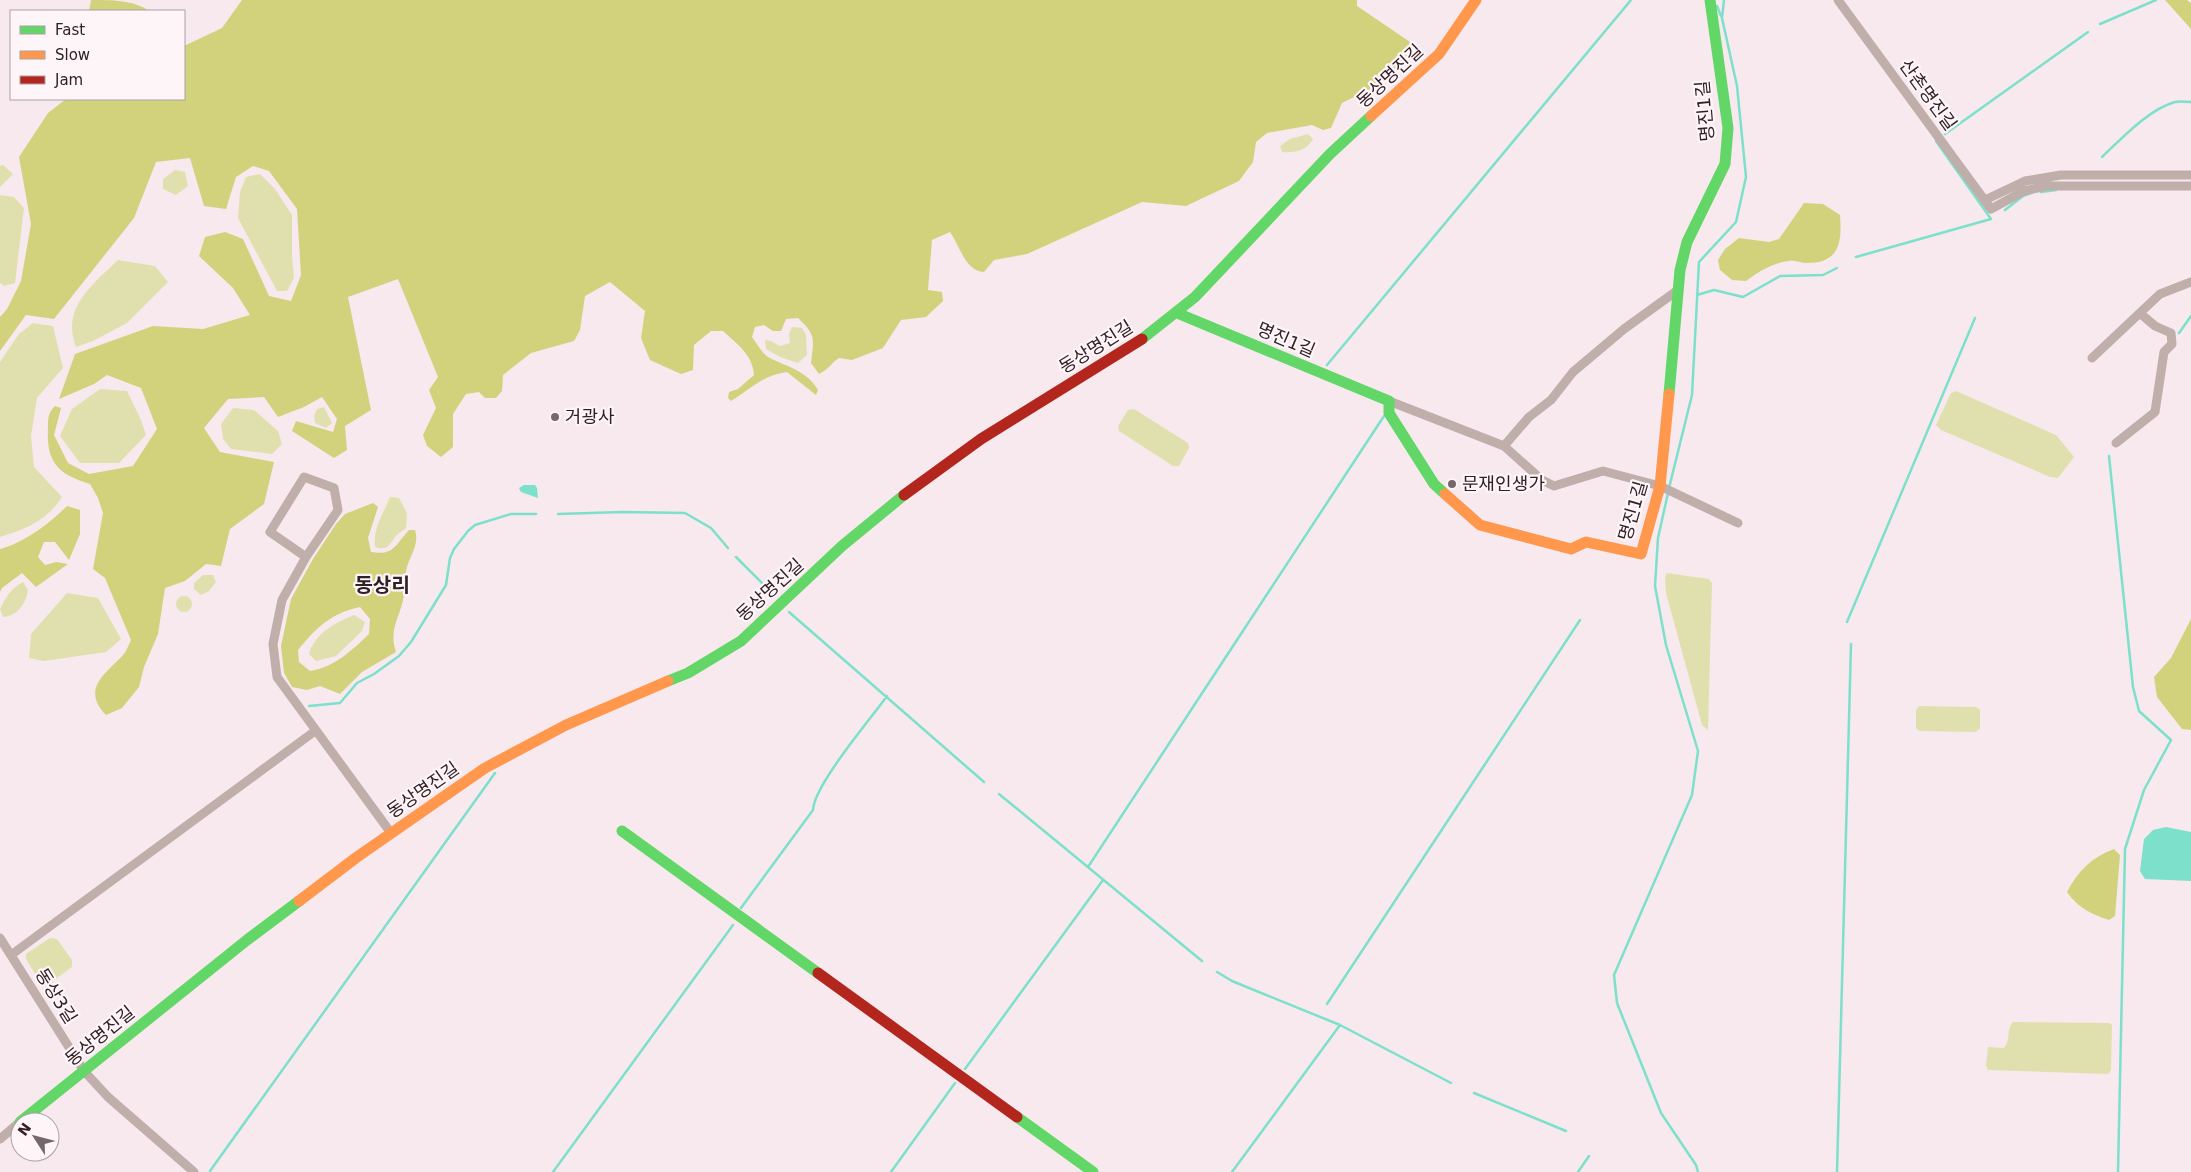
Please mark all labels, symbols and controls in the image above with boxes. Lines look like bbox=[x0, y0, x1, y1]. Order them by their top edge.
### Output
legend bbox=[10, 10, 185, 100]
text: Fast bbox=[55, 21, 85, 39]
street label: 동상명진길 bbox=[1352, 40, 1427, 112]
text: Slow bbox=[55, 46, 90, 64]
street label: 산촌명진길 bbox=[1896, 55, 1961, 134]
text: Jam bbox=[54, 71, 83, 89]
street label: 명진1길 bbox=[1691, 80, 1718, 142]
street label: 동상명진길 bbox=[1055, 316, 1136, 377]
street label: 명진1길 bbox=[1254, 318, 1318, 361]
place label: 거광사 bbox=[565, 406, 615, 427]
marker: 거광사 bbox=[549, 411, 561, 423]
place label: 문재인생가 bbox=[1462, 473, 1545, 494]
marker: 문재인생가 bbox=[1446, 478, 1458, 490]
street label: 명진1길 bbox=[1614, 479, 1651, 543]
street label: 동상명진길 bbox=[732, 554, 807, 625]
district label: 동상리 bbox=[354, 573, 410, 597]
street label: 동상명진길 bbox=[383, 757, 463, 822]
street label: 동상3길 bbox=[31, 964, 82, 1027]
street label: 동상명진길 bbox=[61, 1001, 138, 1070]
north arrow bbox=[10, 1112, 60, 1162]
text: N bbox=[15, 1120, 34, 1139]

